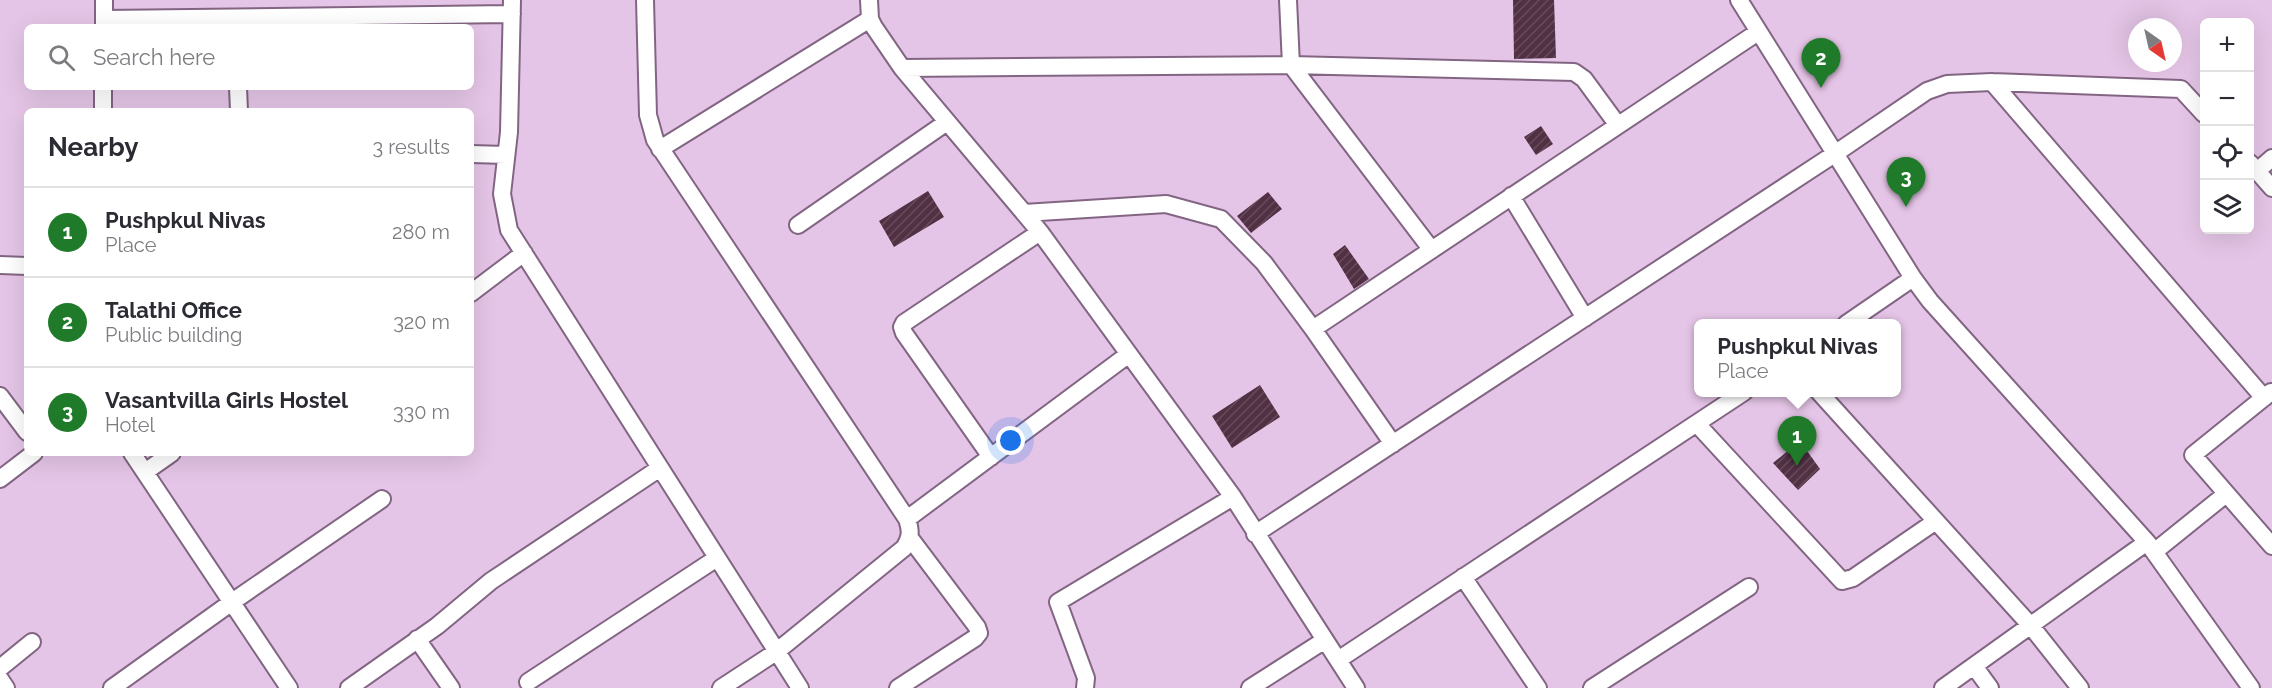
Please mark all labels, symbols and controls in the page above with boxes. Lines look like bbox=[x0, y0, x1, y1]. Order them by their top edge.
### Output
north arrow bbox=[2128, 18, 2182, 72]
map controls bbox=[2200, 18, 2254, 234]
button: + bbox=[2200, 18, 2254, 72]
search box bbox=[24, 24, 474, 90]
pin: 2 bbox=[1802, 38, 1840, 88]
icon: search bbox=[45, 41, 78, 74]
text: Search here bbox=[93, 44, 215, 70]
button: − bbox=[2200, 72, 2254, 126]
button: locate bbox=[2200, 126, 2254, 180]
text: Nearby bbox=[48, 132, 138, 162]
text: 3 results bbox=[372, 135, 450, 159]
pin: 3 bbox=[1886, 158, 1926, 207]
button: layers bbox=[2200, 180, 2254, 234]
text: Pushpkul Nivas bbox=[105, 207, 266, 233]
text: 1 bbox=[63, 220, 72, 244]
text: 280 m bbox=[392, 220, 450, 244]
text: Place bbox=[105, 233, 156, 257]
text: Talathi Office bbox=[105, 297, 242, 323]
text: 2 bbox=[62, 310, 73, 334]
text: 320 m bbox=[393, 310, 450, 334]
popup bbox=[1694, 319, 1901, 397]
text: Public building bbox=[105, 323, 242, 347]
text: Pushpkul Nivas bbox=[1717, 333, 1878, 359]
text: Place bbox=[1717, 359, 1769, 383]
text: Vasantvilla Girls Hostel bbox=[105, 387, 348, 413]
text: 3 bbox=[62, 400, 73, 424]
text: 330 m bbox=[393, 400, 450, 424]
text: Hotel bbox=[105, 413, 155, 437]
pin: 1 bbox=[1778, 416, 1816, 466]
your location bbox=[996, 426, 1025, 455]

